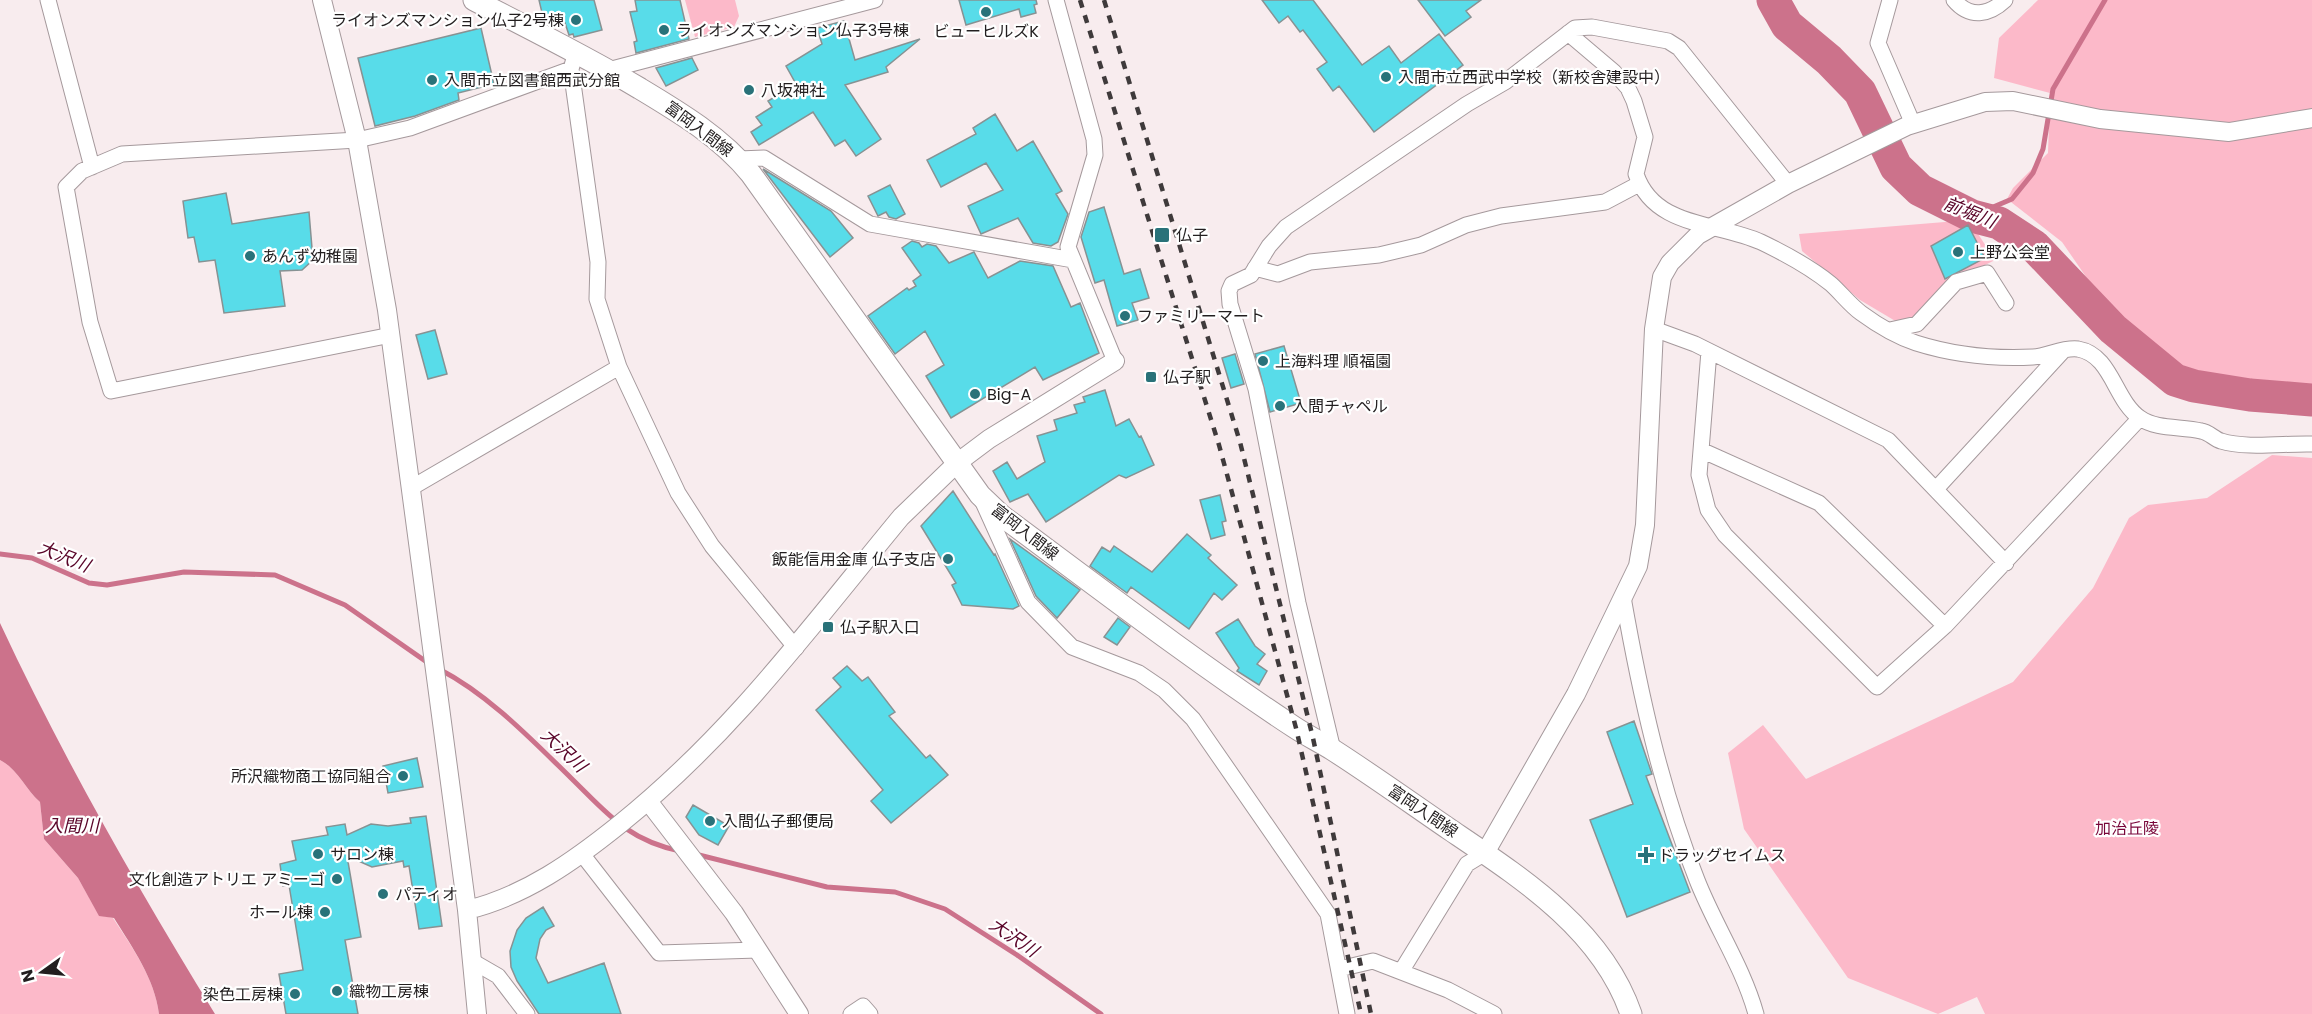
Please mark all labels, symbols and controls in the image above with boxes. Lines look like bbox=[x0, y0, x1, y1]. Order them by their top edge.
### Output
marker: ビューヒルズK bbox=[979, 5, 993, 19]
place label: ライオンズマンション仏子2号棟 bbox=[331, 9, 564, 32]
marker: ライオンズマンション仏子2号棟 bbox=[569, 13, 583, 27]
place label: ライオンズマンション仏子3号棟 bbox=[676, 19, 909, 42]
place label: ビューヒルズK bbox=[933, 20, 1039, 43]
marker: ライオンズマンション仏子3号棟 bbox=[657, 23, 671, 37]
place label: 入間市立西武中学校（新校舎建設中） bbox=[1398, 66, 1670, 89]
place label: 入間市立図書館西武分館 bbox=[444, 69, 620, 92]
marker: 入間市立西武中学校（新校舎建設中） bbox=[1379, 70, 1393, 84]
marker: 入間市立図書館西武分館 bbox=[425, 73, 439, 87]
place label: 八坂神社 bbox=[761, 79, 825, 102]
marker: 八坂神社 bbox=[742, 83, 756, 97]
street label: 富岡入間線 bbox=[660, 96, 738, 162]
water label: 前堀川 bbox=[1940, 190, 2002, 234]
place label: 仏子 bbox=[1176, 224, 1208, 247]
marker: 仏子 bbox=[1153, 226, 1171, 244]
place label: 上野公会堂 bbox=[1970, 241, 2050, 264]
place label: あんず幼稚園 bbox=[262, 245, 358, 268]
marker: 上野公会堂 bbox=[1951, 245, 1965, 259]
marker: あんず幼稚園 bbox=[243, 249, 257, 263]
place label: ファミリーマート bbox=[1137, 305, 1265, 328]
marker: ファミリーマート bbox=[1118, 309, 1132, 323]
place label: 上海料理 順福園 bbox=[1275, 350, 1391, 373]
marker: 上海料理 順福園 bbox=[1256, 354, 1270, 368]
place label: 仏子駅 bbox=[1163, 366, 1211, 389]
marker: 仏子駅 bbox=[1144, 370, 1158, 384]
place label: Big-A bbox=[987, 383, 1031, 406]
marker: Big-A bbox=[968, 387, 982, 401]
place label: 入間チャペル bbox=[1292, 395, 1388, 418]
marker: 入間チャペル bbox=[1273, 399, 1287, 413]
street label: 富岡入間線 bbox=[986, 498, 1064, 566]
water label: 大沢川 bbox=[34, 534, 96, 578]
place label: 飯能信用金庫 仏子支店 bbox=[772, 548, 936, 571]
marker: 飯能信用金庫 仏子支店 bbox=[941, 552, 955, 566]
place label: 仏子駅入口 bbox=[840, 616, 920, 639]
marker: 仏子駅入口 bbox=[821, 620, 835, 634]
water label: 大沢川 bbox=[536, 722, 594, 779]
place label: 所沢織物商工協同組合 bbox=[231, 765, 391, 788]
marker: 所沢織物商工協同組合 bbox=[396, 769, 410, 783]
street label: 富岡入間線 bbox=[1383, 779, 1463, 843]
place label: 入間仏子郵便局 bbox=[722, 810, 834, 833]
water label: 入間川 bbox=[45, 813, 101, 838]
marker: 入間仏子郵便局 bbox=[703, 814, 717, 828]
park label: 加治丘陵 bbox=[2095, 817, 2159, 840]
place label: サロン棟 bbox=[330, 843, 394, 866]
place label: ドラッグセイムス bbox=[1658, 844, 1786, 867]
marker: サロン棟 bbox=[311, 847, 325, 861]
marker: ドラッグセイムス bbox=[1639, 848, 1653, 862]
place label: 文化創造アトリエ アミーゴ bbox=[129, 868, 325, 891]
marker: 文化創造アトリエ アミーゴ bbox=[330, 872, 344, 886]
place label: パティオ bbox=[395, 883, 458, 906]
marker: パティオ bbox=[376, 887, 390, 901]
place label: ホール棟 bbox=[249, 901, 313, 924]
marker: ホール棟 bbox=[318, 905, 332, 919]
water label: 大沢川 bbox=[985, 912, 1045, 964]
north arrow bbox=[12, 942, 72, 1002]
text: N bbox=[15, 967, 41, 985]
place label: 織物工房棟 bbox=[349, 980, 429, 1003]
place label: 染色工房棟 bbox=[203, 983, 283, 1006]
marker: 織物工房棟 bbox=[330, 984, 344, 998]
marker: 染色工房棟 bbox=[288, 987, 302, 1001]

